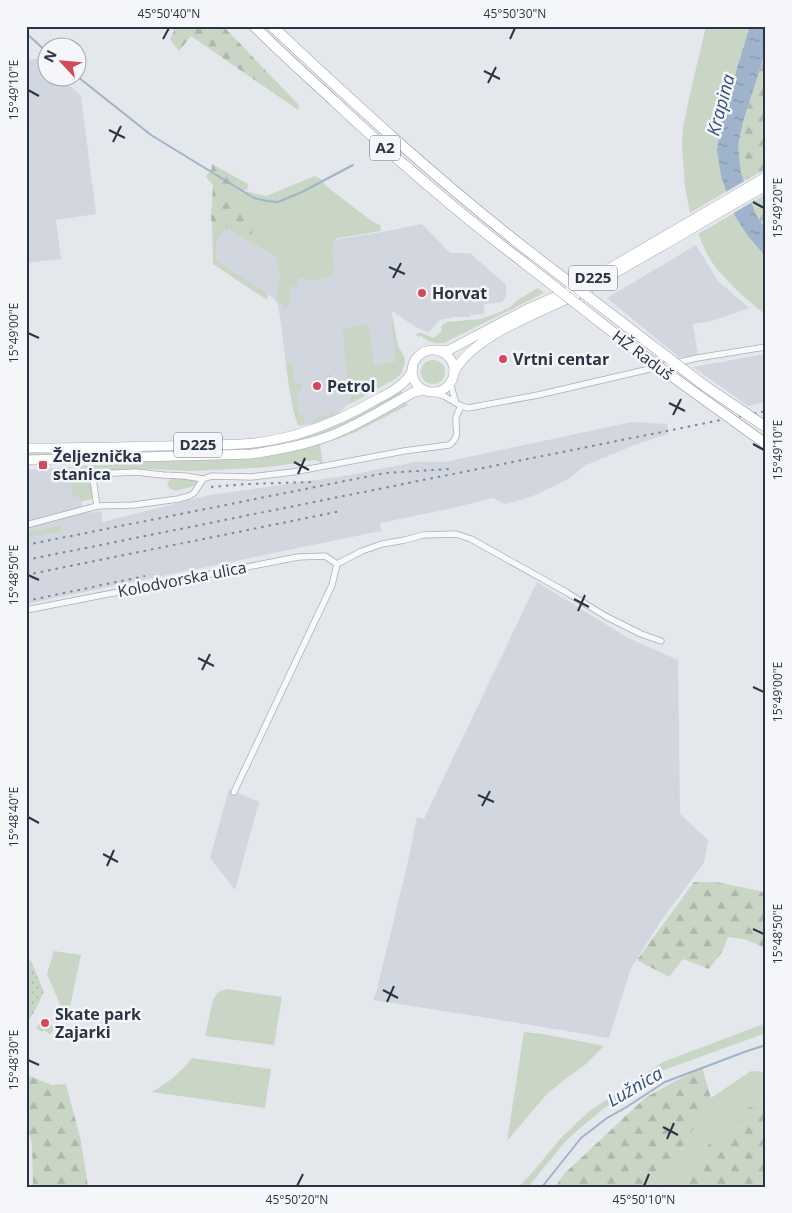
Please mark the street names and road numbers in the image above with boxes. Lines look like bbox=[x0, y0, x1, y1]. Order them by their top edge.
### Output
road number: A2 bbox=[370, 136, 400, 160]
road number: D225 bbox=[569, 266, 617, 290]
street label: HŽ Raduš bbox=[608, 325, 678, 385]
road number: D225 bbox=[174, 432, 222, 458]
street label: Kolodvorska ulica bbox=[116, 556, 248, 602]

